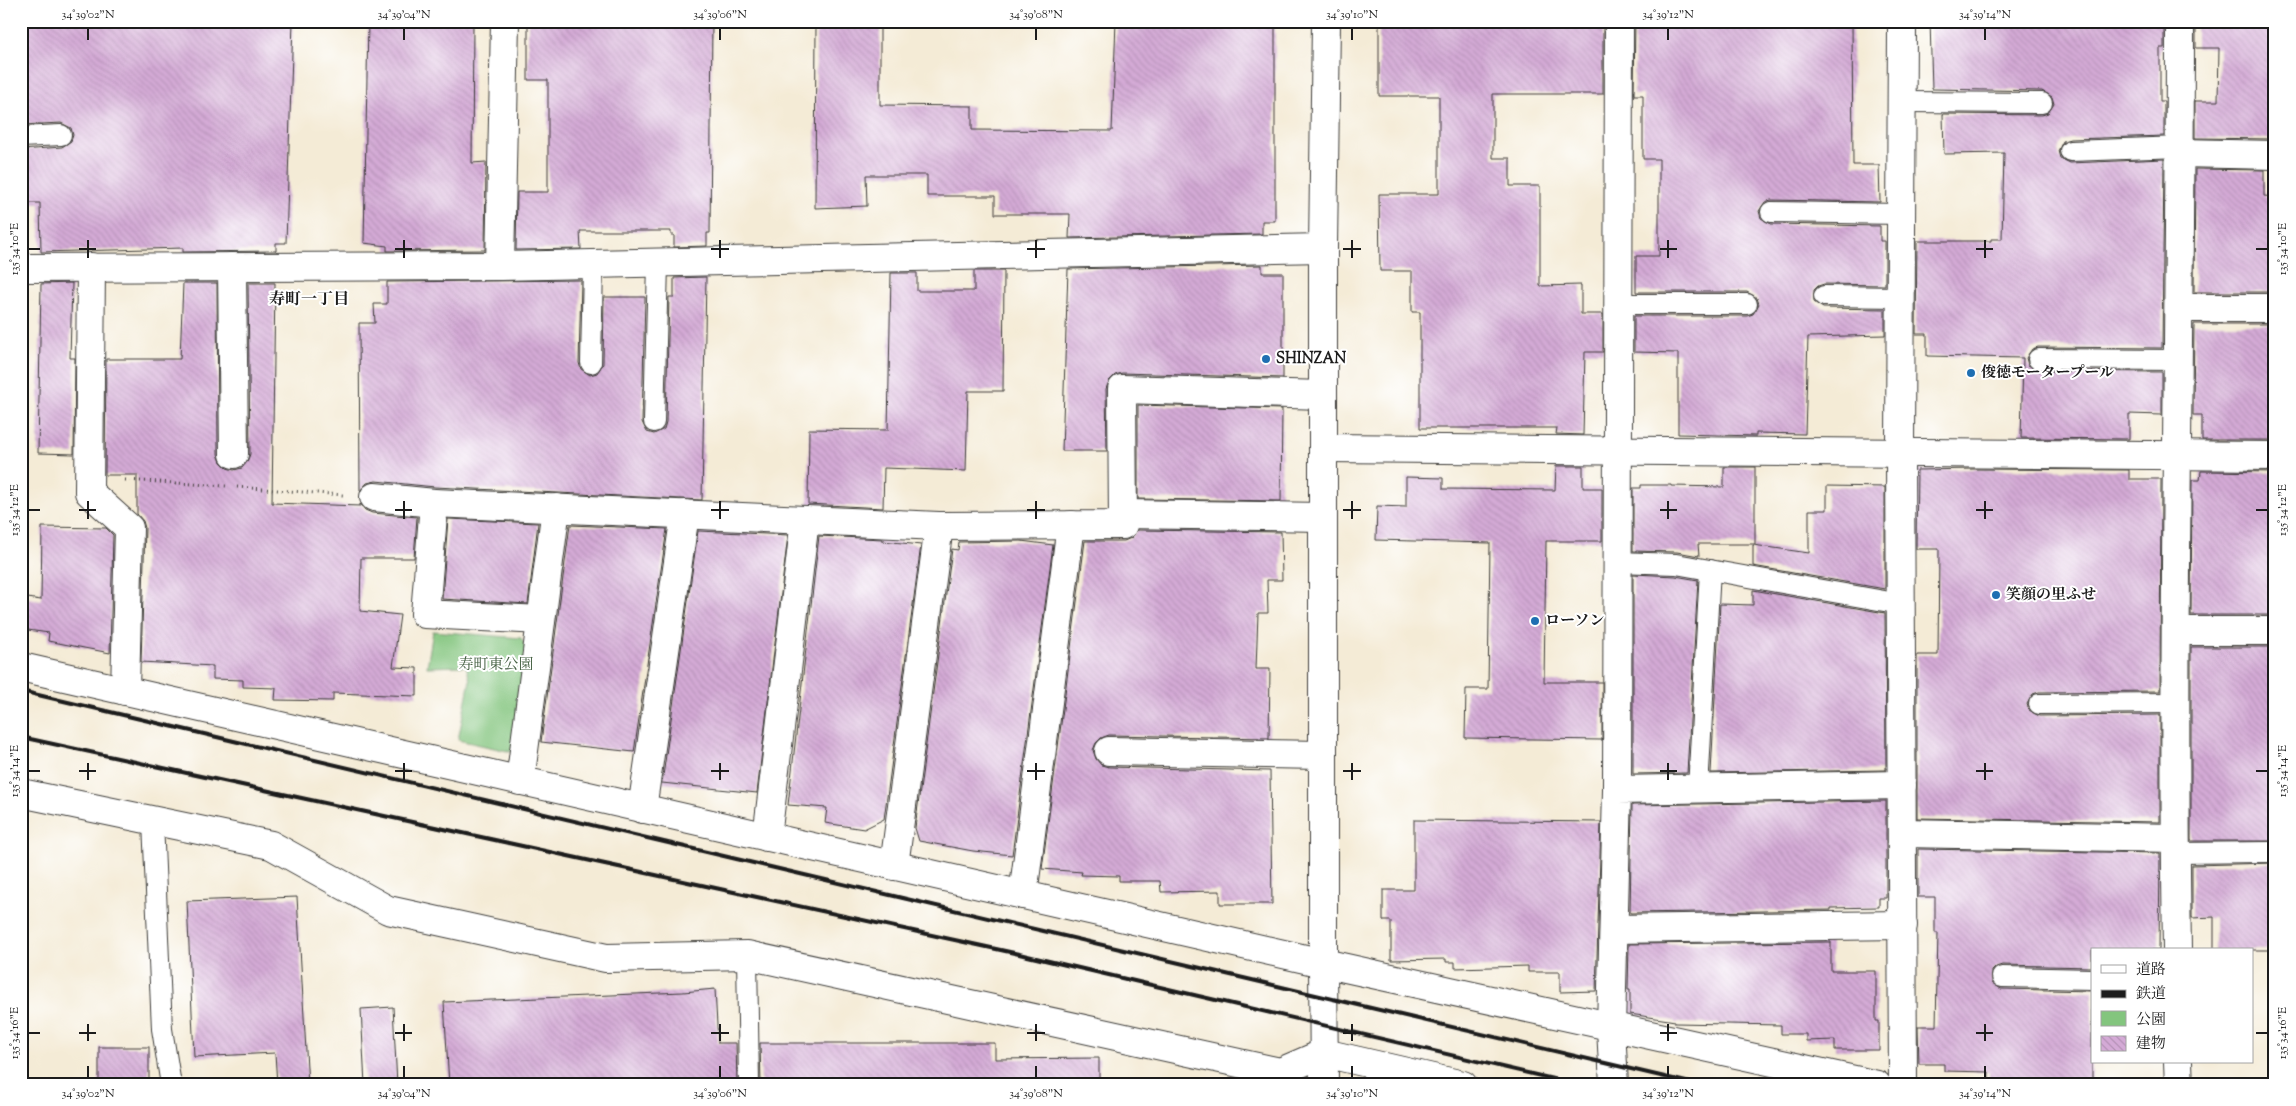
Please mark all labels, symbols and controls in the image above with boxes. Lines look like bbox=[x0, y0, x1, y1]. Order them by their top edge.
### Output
text: 34°39'02"N bbox=[62, 6, 115, 24]
text: 34°39'04"N bbox=[377, 6, 431, 24]
text: 34°39'06"N bbox=[693, 6, 747, 24]
text: 34°39'08"N bbox=[1009, 6, 1063, 24]
text: 34°39'10"N bbox=[1326, 6, 1378, 24]
text: 34°39'12"N bbox=[1642, 6, 1694, 24]
text: 34°39'14"N bbox=[1959, 6, 2011, 24]
text: 135°34'10"E bbox=[6, 222, 24, 275]
text: 135°34'10"E bbox=[2274, 222, 2292, 275]
district label: 寿町一丁目 bbox=[269, 289, 349, 312]
place label: SHINZAN bbox=[1276, 349, 1346, 370]
marker: SHINZAN bbox=[1260, 353, 1272, 365]
place label: 俊徳モータープール bbox=[1981, 363, 2114, 384]
marker: 俊徳モータープール bbox=[1965, 367, 1977, 379]
text: 135°34'12"E bbox=[6, 483, 24, 536]
text: 135°34'12"E bbox=[2274, 483, 2292, 536]
place label: 笑顔の里ふせ bbox=[2006, 585, 2096, 606]
marker: 笑顔の里ふせ bbox=[1990, 589, 2002, 601]
place label: ローソン bbox=[1545, 611, 1604, 632]
marker: ローソン bbox=[1529, 615, 1541, 627]
park label: 寿町東公園 bbox=[458, 655, 534, 676]
text: 135°34'14"E bbox=[6, 744, 24, 797]
text: 135°34'14"E bbox=[2274, 744, 2292, 797]
legend bbox=[2091, 948, 2254, 1064]
text: 道路 bbox=[2136, 960, 2166, 981]
text: 鉄道 bbox=[2136, 984, 2166, 1005]
text: 135°34'16"E bbox=[6, 1006, 24, 1059]
text: 135°34'16"E bbox=[2274, 1006, 2292, 1059]
text: 公園 bbox=[2136, 1010, 2166, 1031]
text: 建物 bbox=[2136, 1034, 2166, 1055]
text: 34°39'02"N bbox=[62, 1085, 115, 1103]
text: 34°39'04"N bbox=[377, 1085, 431, 1103]
text: 34°39'06"N bbox=[693, 1085, 747, 1103]
text: 34°39'08"N bbox=[1009, 1085, 1063, 1103]
text: 34°39'10"N bbox=[1326, 1085, 1378, 1103]
text: 34°39'12"N bbox=[1642, 1085, 1694, 1103]
text: 34°39'14"N bbox=[1959, 1085, 2011, 1103]

